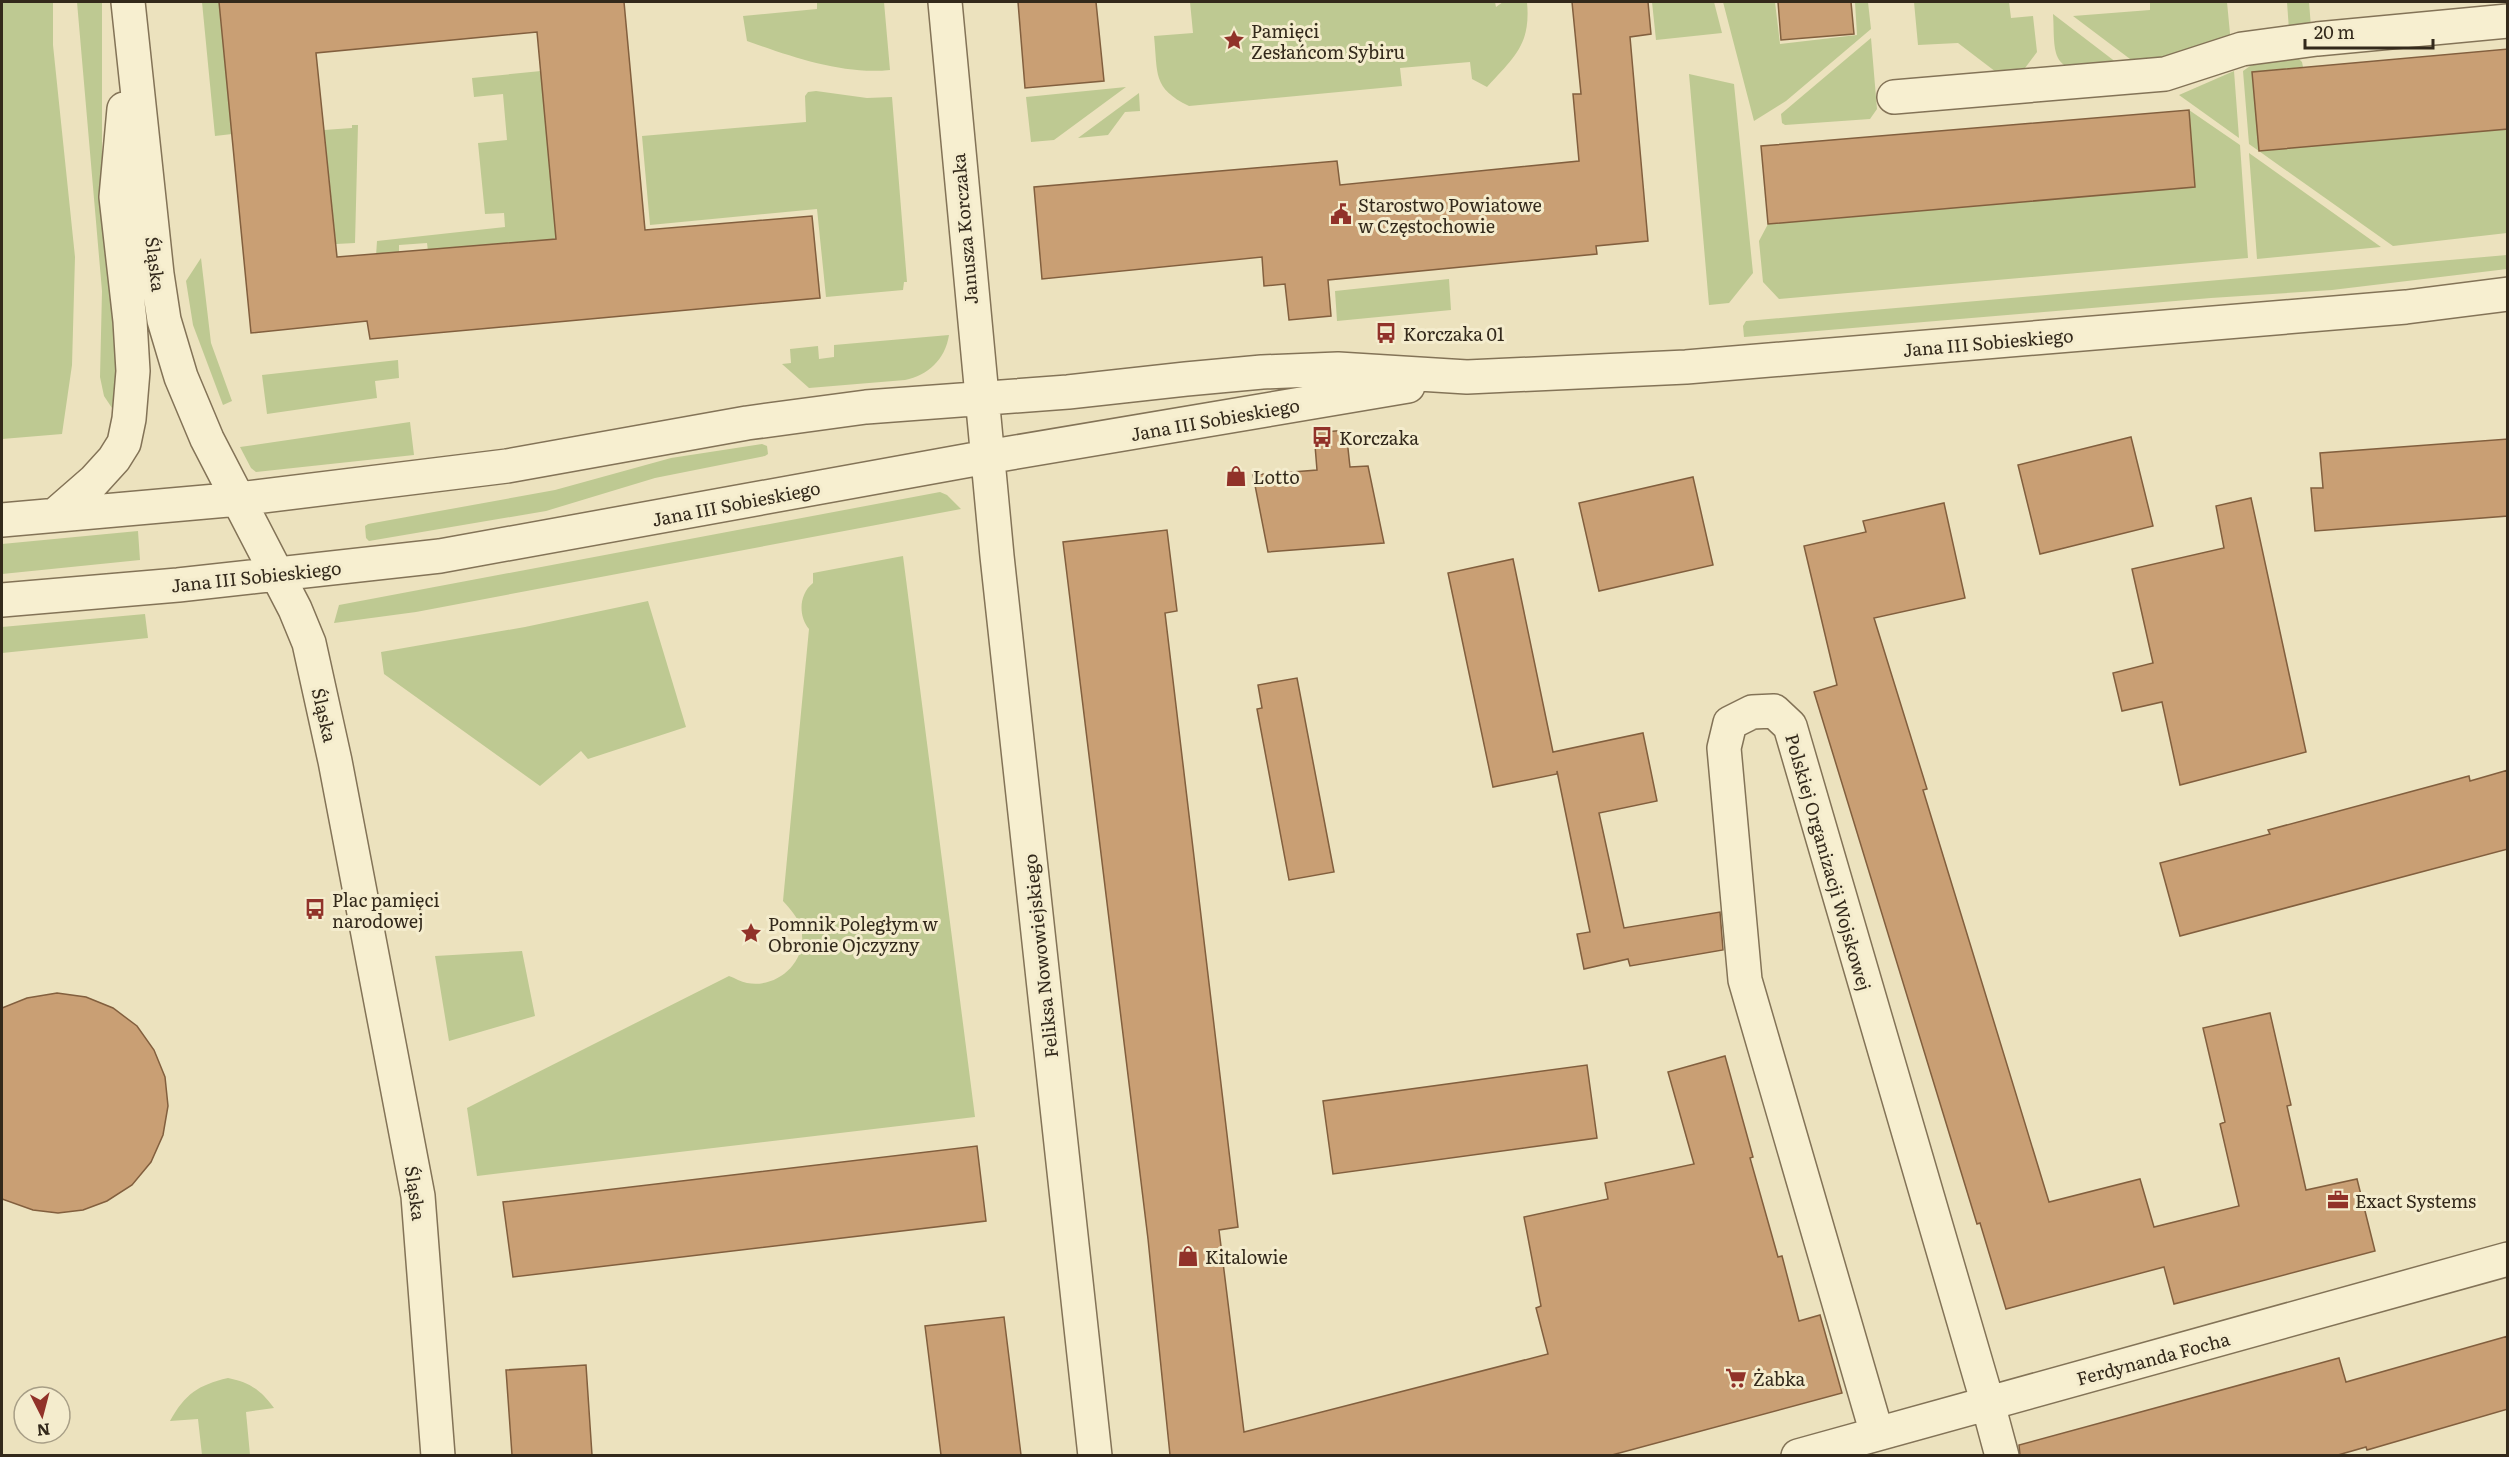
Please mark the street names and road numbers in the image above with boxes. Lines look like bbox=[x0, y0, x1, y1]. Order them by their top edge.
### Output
street label: Janusza Korczaka bbox=[944, 152, 984, 306]
street label: Śląska bbox=[139, 235, 173, 293]
street label: Jana III Sobieskiego bbox=[1902, 321, 2074, 363]
street label: Jana III Sobieskiego bbox=[1128, 391, 1302, 447]
street label: Jana III Sobieskiego bbox=[649, 473, 823, 533]
street label: Jana III Sobieskiego bbox=[169, 554, 343, 598]
street label: Śląska bbox=[306, 685, 344, 745]
street label: Polskiej Organizacji Wojskowej bbox=[1779, 730, 1879, 994]
street label: Feliksa Nowowiejskiego bbox=[1016, 853, 1064, 1059]
street label: Śląska bbox=[399, 1164, 433, 1222]
street label: Ferdynanda Focha bbox=[2073, 1324, 2233, 1391]

